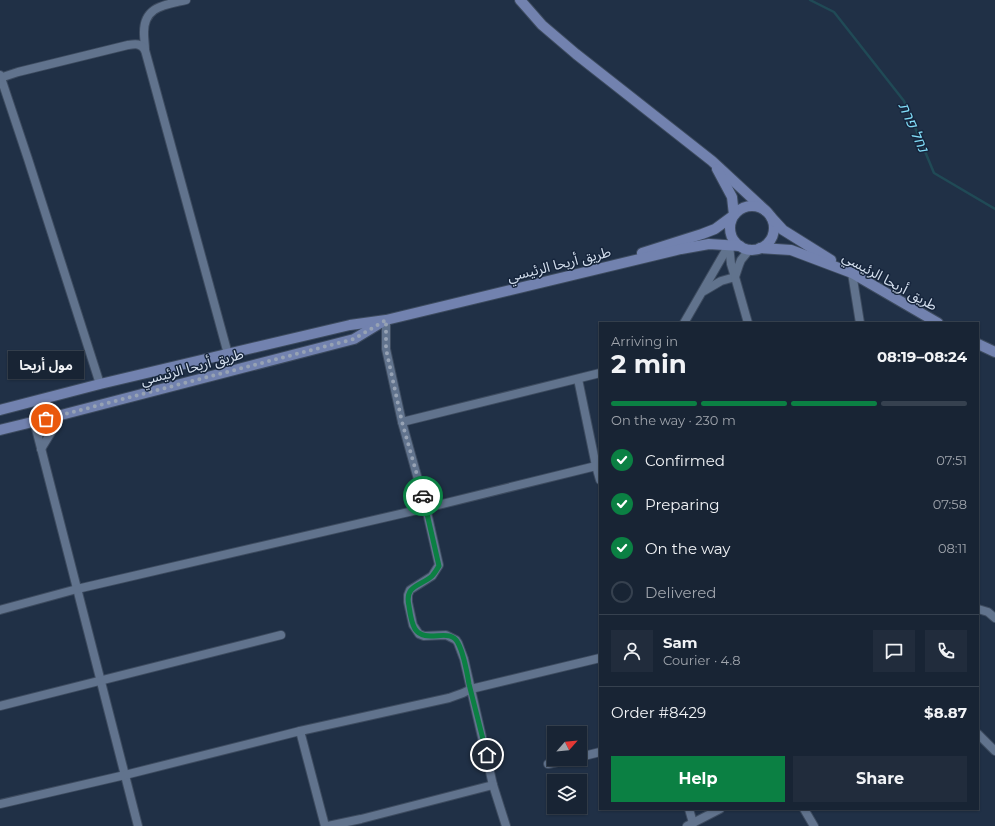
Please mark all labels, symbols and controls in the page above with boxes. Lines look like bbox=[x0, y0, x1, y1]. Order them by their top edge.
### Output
water label: נחל פרת bbox=[895, 99, 934, 156]
street label: طريق أريحا الرئيسي bbox=[505, 242, 613, 288]
street label: طريق أريحا الرئيسي bbox=[838, 247, 941, 317]
text: Arriving in bbox=[611, 333, 678, 349]
street label: طريق أريحا الرئيسي bbox=[139, 345, 246, 392]
text: 08:19–08:24 bbox=[877, 347, 967, 366]
text: 2 min bbox=[611, 348, 687, 380]
callout: مول أريحا bbox=[8, 351, 84, 379]
text: مول أريحا bbox=[19, 357, 73, 373]
pin bbox=[29, 402, 63, 436]
icon: bag bbox=[35, 408, 57, 430]
text: On the way · 230 m bbox=[611, 412, 736, 428]
icon: check bbox=[611, 449, 633, 471]
text: Confirmed bbox=[645, 451, 725, 470]
text: 07:51 bbox=[936, 452, 967, 468]
courier bbox=[403, 476, 443, 516]
icon: car bbox=[412, 485, 434, 507]
icon: check bbox=[611, 493, 633, 515]
text: Preparing bbox=[645, 495, 720, 514]
text: 07:58 bbox=[933, 496, 967, 512]
icon: check bbox=[611, 537, 633, 559]
text: On the way bbox=[645, 539, 730, 558]
text: 08:11 bbox=[938, 540, 967, 556]
text: Delivered bbox=[645, 583, 717, 602]
button: person bbox=[611, 630, 653, 672]
button: chat bbox=[873, 630, 915, 672]
button: phone bbox=[925, 630, 967, 672]
text: Sam bbox=[663, 633, 698, 652]
text: Courier · 4.8 bbox=[663, 652, 741, 668]
text: Order #8429 bbox=[611, 703, 706, 722]
text: $8.87 bbox=[924, 703, 967, 722]
north arrow bbox=[547, 726, 587, 766]
map controls bbox=[547, 726, 587, 814]
pin bbox=[470, 738, 504, 772]
icon: home bbox=[476, 744, 498, 766]
button: Help bbox=[611, 756, 785, 802]
button: Share bbox=[793, 756, 967, 802]
button: layers bbox=[547, 774, 587, 814]

